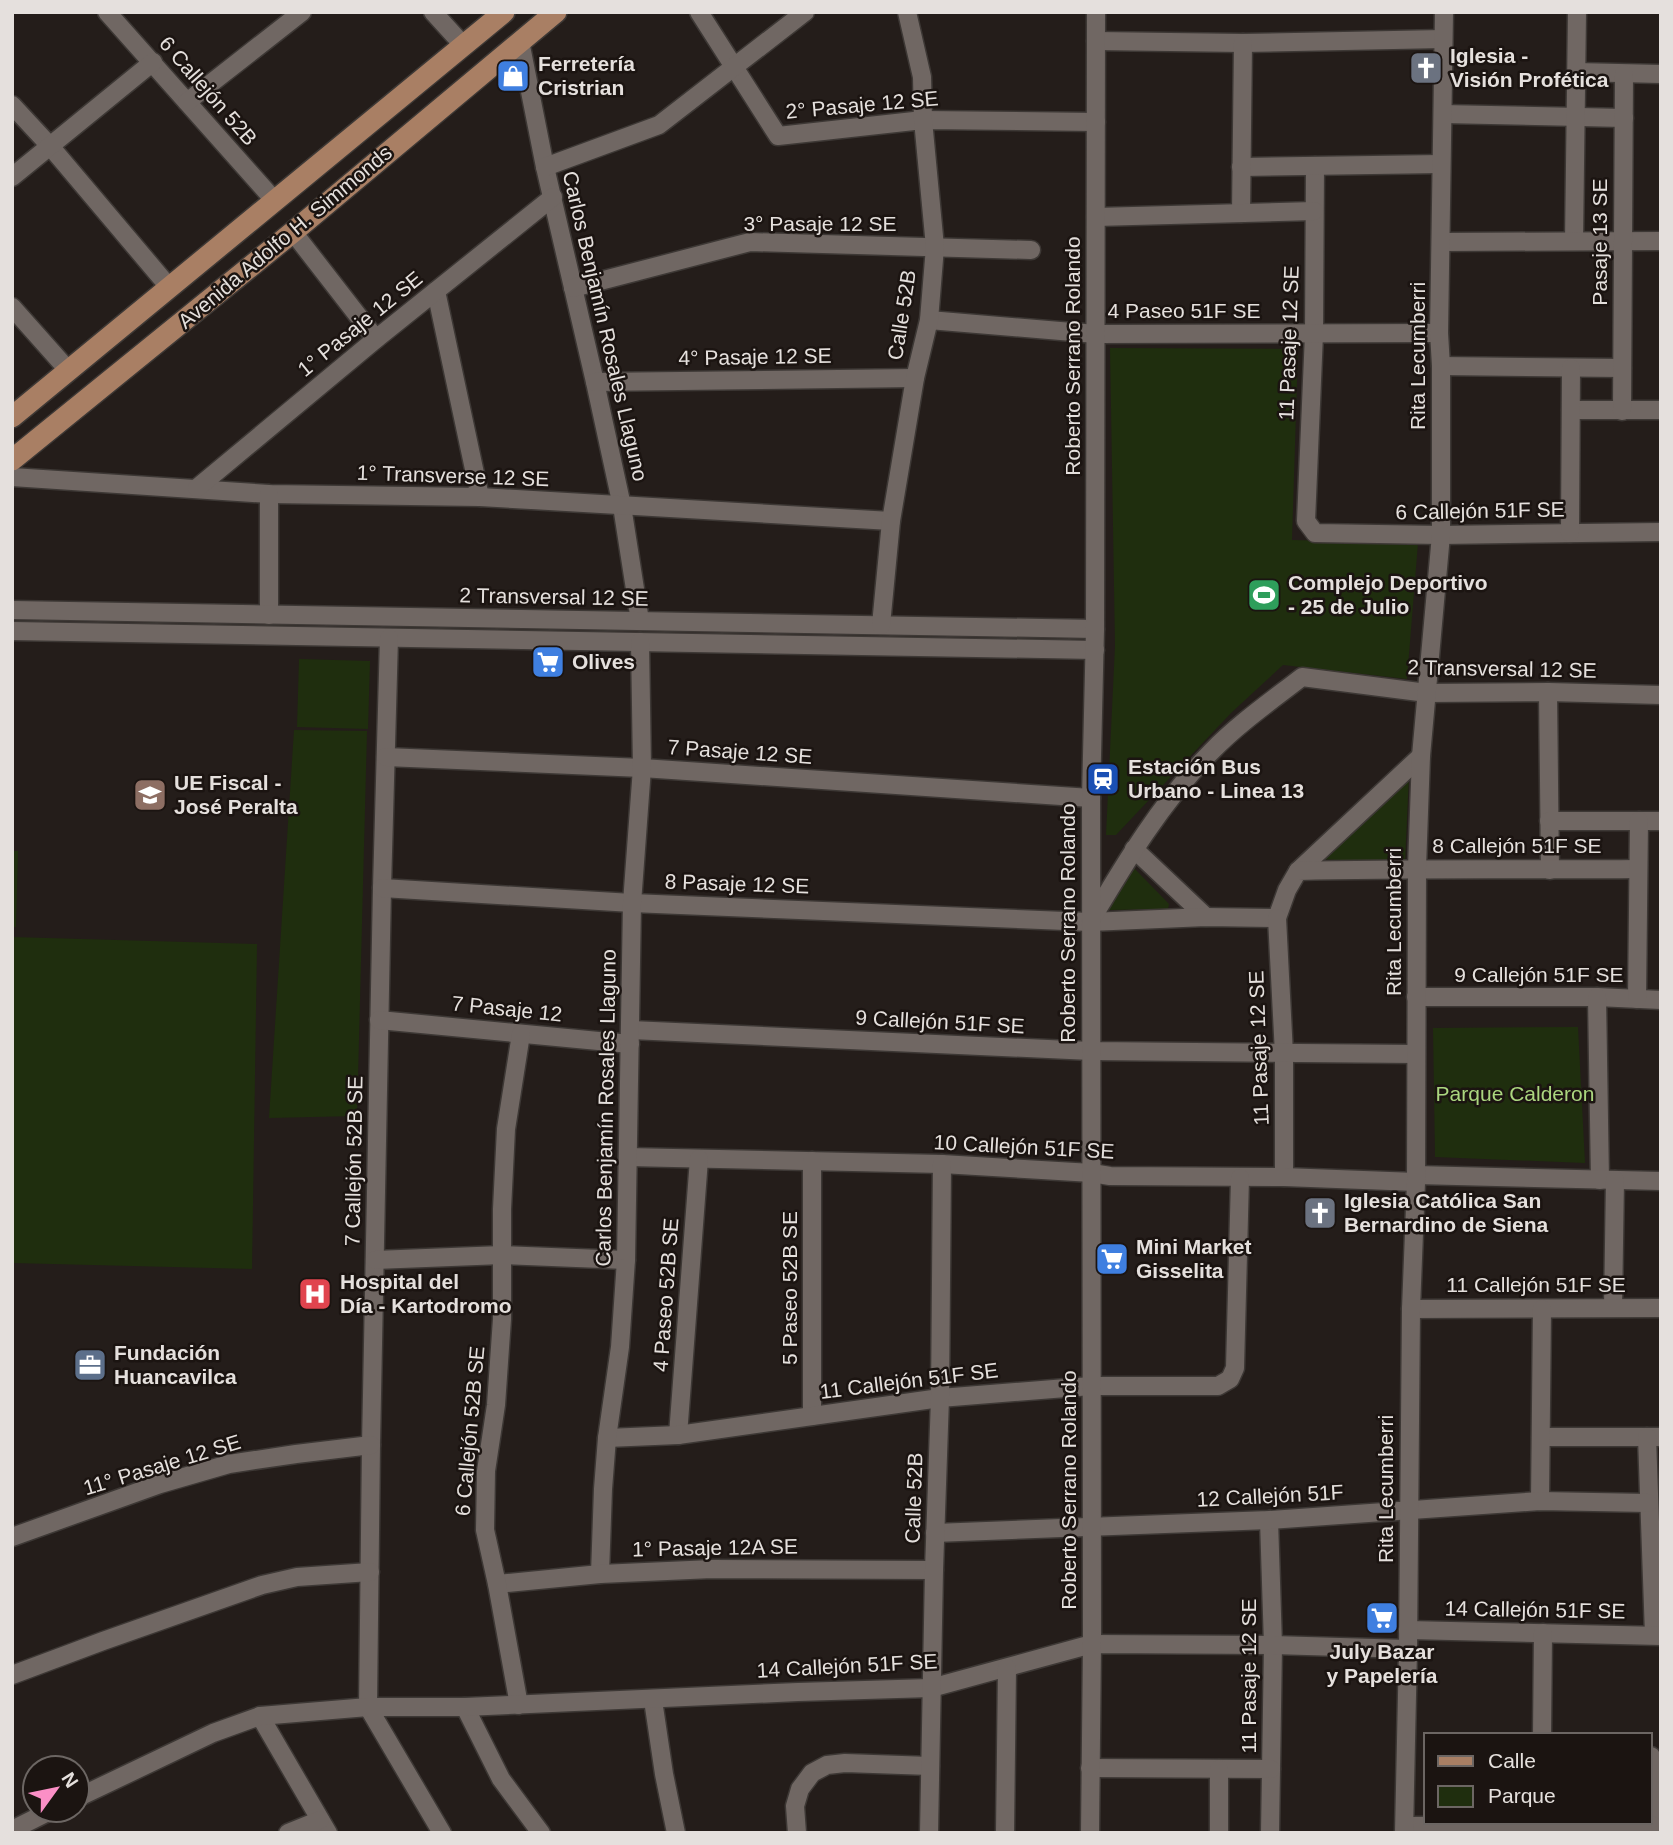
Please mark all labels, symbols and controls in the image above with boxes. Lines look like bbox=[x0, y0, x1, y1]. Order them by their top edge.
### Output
street label: 6 Callejón 52B bbox=[155, 32, 262, 150]
place label: Iglesia - Visión Profética bbox=[1450, 44, 1609, 91]
church icon: Iglesia - Visión Profética bbox=[1407, 49, 1445, 87]
place label: Ferretería Cristrian bbox=[538, 52, 635, 99]
shop icon: Ferretería Cristrian bbox=[494, 57, 532, 95]
street label: 2° Pasaje 12 SE bbox=[785, 86, 939, 123]
street label: Avenida Adolfo H. Simmonds bbox=[173, 141, 396, 333]
street label: Carlos Benjamín Rosales Llaguno bbox=[559, 169, 652, 483]
street label: Pasaje 13 SE bbox=[1588, 178, 1611, 306]
street label: 3° Pasaje 12 SE bbox=[743, 212, 897, 235]
street label: Roberto Serrano Rolando bbox=[1061, 236, 1084, 476]
street label: 11 Pasaje 12 SE bbox=[1274, 265, 1303, 421]
street label: 1° Pasaje 12 SE bbox=[293, 266, 426, 381]
street label: Calle 52B bbox=[883, 268, 920, 362]
street label: Rita Lecumberri bbox=[1406, 282, 1429, 430]
street label: 4 Paseo 51F SE bbox=[1108, 299, 1260, 322]
street label: 4° Pasaje 12 SE bbox=[678, 344, 832, 369]
street label: 1° Transverse 12 SE bbox=[356, 461, 550, 490]
street label: 6 Callejón 51F SE bbox=[1395, 498, 1565, 523]
place label: Complejo Deportivo - 25 de Julio bbox=[1288, 571, 1488, 618]
sports icon: Complejo Deportivo - 25 de Julio bbox=[1245, 576, 1283, 614]
street label: 2 Transversal 12 SE bbox=[459, 583, 649, 610]
supermarket icon: Olives bbox=[529, 643, 567, 681]
place label: Olives bbox=[572, 650, 635, 673]
street label: 2 Transversal 12 SE bbox=[1407, 655, 1597, 682]
street label: 7 Pasaje 12 SE bbox=[667, 735, 813, 768]
place label: Estación Bus Urbano - Linea 13 bbox=[1128, 755, 1304, 802]
station icon: Estación Bus Urbano - Linea 13 bbox=[1084, 760, 1122, 798]
place label: UE Fiscal - José Peralta bbox=[174, 771, 298, 818]
school or university icon: UE Fiscal - José Peralta bbox=[131, 776, 169, 814]
street label: Roberto Serrano Rolando bbox=[1056, 803, 1079, 1043]
street label: 8 Callejón 51F SE bbox=[1432, 834, 1602, 857]
street label: Rita Lecumberri bbox=[1382, 848, 1405, 996]
street label: 8 Pasaje 12 SE bbox=[664, 869, 810, 898]
street label: Carlos Benjamín Rosales Llaguno bbox=[591, 949, 620, 1267]
street label: 9 Callejón 51F SE bbox=[1454, 963, 1624, 986]
street label: 11 Pasaje 12 SE bbox=[1244, 970, 1273, 1126]
street label: 7 Pasaje 12 bbox=[451, 991, 563, 1026]
street label: 9 Callejón 51F SE bbox=[855, 1006, 1025, 1037]
street label: 7 Callejón 52B SE bbox=[341, 1076, 366, 1246]
park label: Parque Calderon bbox=[1436, 1082, 1594, 1105]
street label: 10 Callejón 51F SE bbox=[933, 1130, 1115, 1163]
place label: Iglesia Católica San Bernardino de Siena bbox=[1344, 1189, 1549, 1236]
church icon: Iglesia Católica San Bernardino de Siena bbox=[1301, 1194, 1339, 1232]
street label: 5 Paseo 52B SE bbox=[778, 1211, 801, 1365]
street label: 4 Paseo 52B SE bbox=[649, 1217, 682, 1373]
place label: Mini Market Gisselita bbox=[1136, 1235, 1252, 1282]
supermarket icon: Mini Market Gisselita bbox=[1093, 1240, 1131, 1278]
place label: Hospital del Día - Kartodromo bbox=[340, 1270, 512, 1317]
street label: 11 Callejón 51F SE bbox=[1446, 1273, 1626, 1296]
hospital icon: Hospital del Día - Kartodromo bbox=[296, 1275, 334, 1313]
place label: Fundación Huancavilca bbox=[114, 1341, 237, 1388]
street label: 6 Callejón 52B SE bbox=[451, 1345, 488, 1517]
office icon: Fundación Huancavilca bbox=[71, 1346, 109, 1384]
street label: 11 Callejón 51F SE bbox=[819, 1358, 999, 1403]
street label: Roberto Serrano Rolando bbox=[1057, 1370, 1080, 1610]
street label: Rita Lecumberri bbox=[1374, 1415, 1397, 1563]
street label: 11° Pasaje 12 SE bbox=[80, 1430, 243, 1499]
street label: Calle 52B bbox=[900, 1452, 927, 1544]
street label: 12 Callejón 51F bbox=[1196, 1480, 1344, 1511]
street label: 1° Pasaje 12A SE bbox=[632, 1535, 798, 1560]
street label: 14 Callejón 51F SE bbox=[1444, 1596, 1626, 1623]
street label: 11 Pasaje 12 SE bbox=[1237, 1599, 1260, 1753]
supermarket icon: July Bazar y Papelería bbox=[1363, 1599, 1401, 1637]
place label: July Bazar y Papelería bbox=[1327, 1640, 1438, 1687]
street label: 14 Callejón 51F SE bbox=[756, 1649, 938, 1682]
legend bbox=[1424, 1733, 1652, 1824]
text: Calle bbox=[1488, 1749, 1536, 1772]
north arrow bbox=[21, 1754, 91, 1824]
text: N bbox=[57, 1769, 82, 1791]
text: Parque bbox=[1488, 1784, 1556, 1807]

